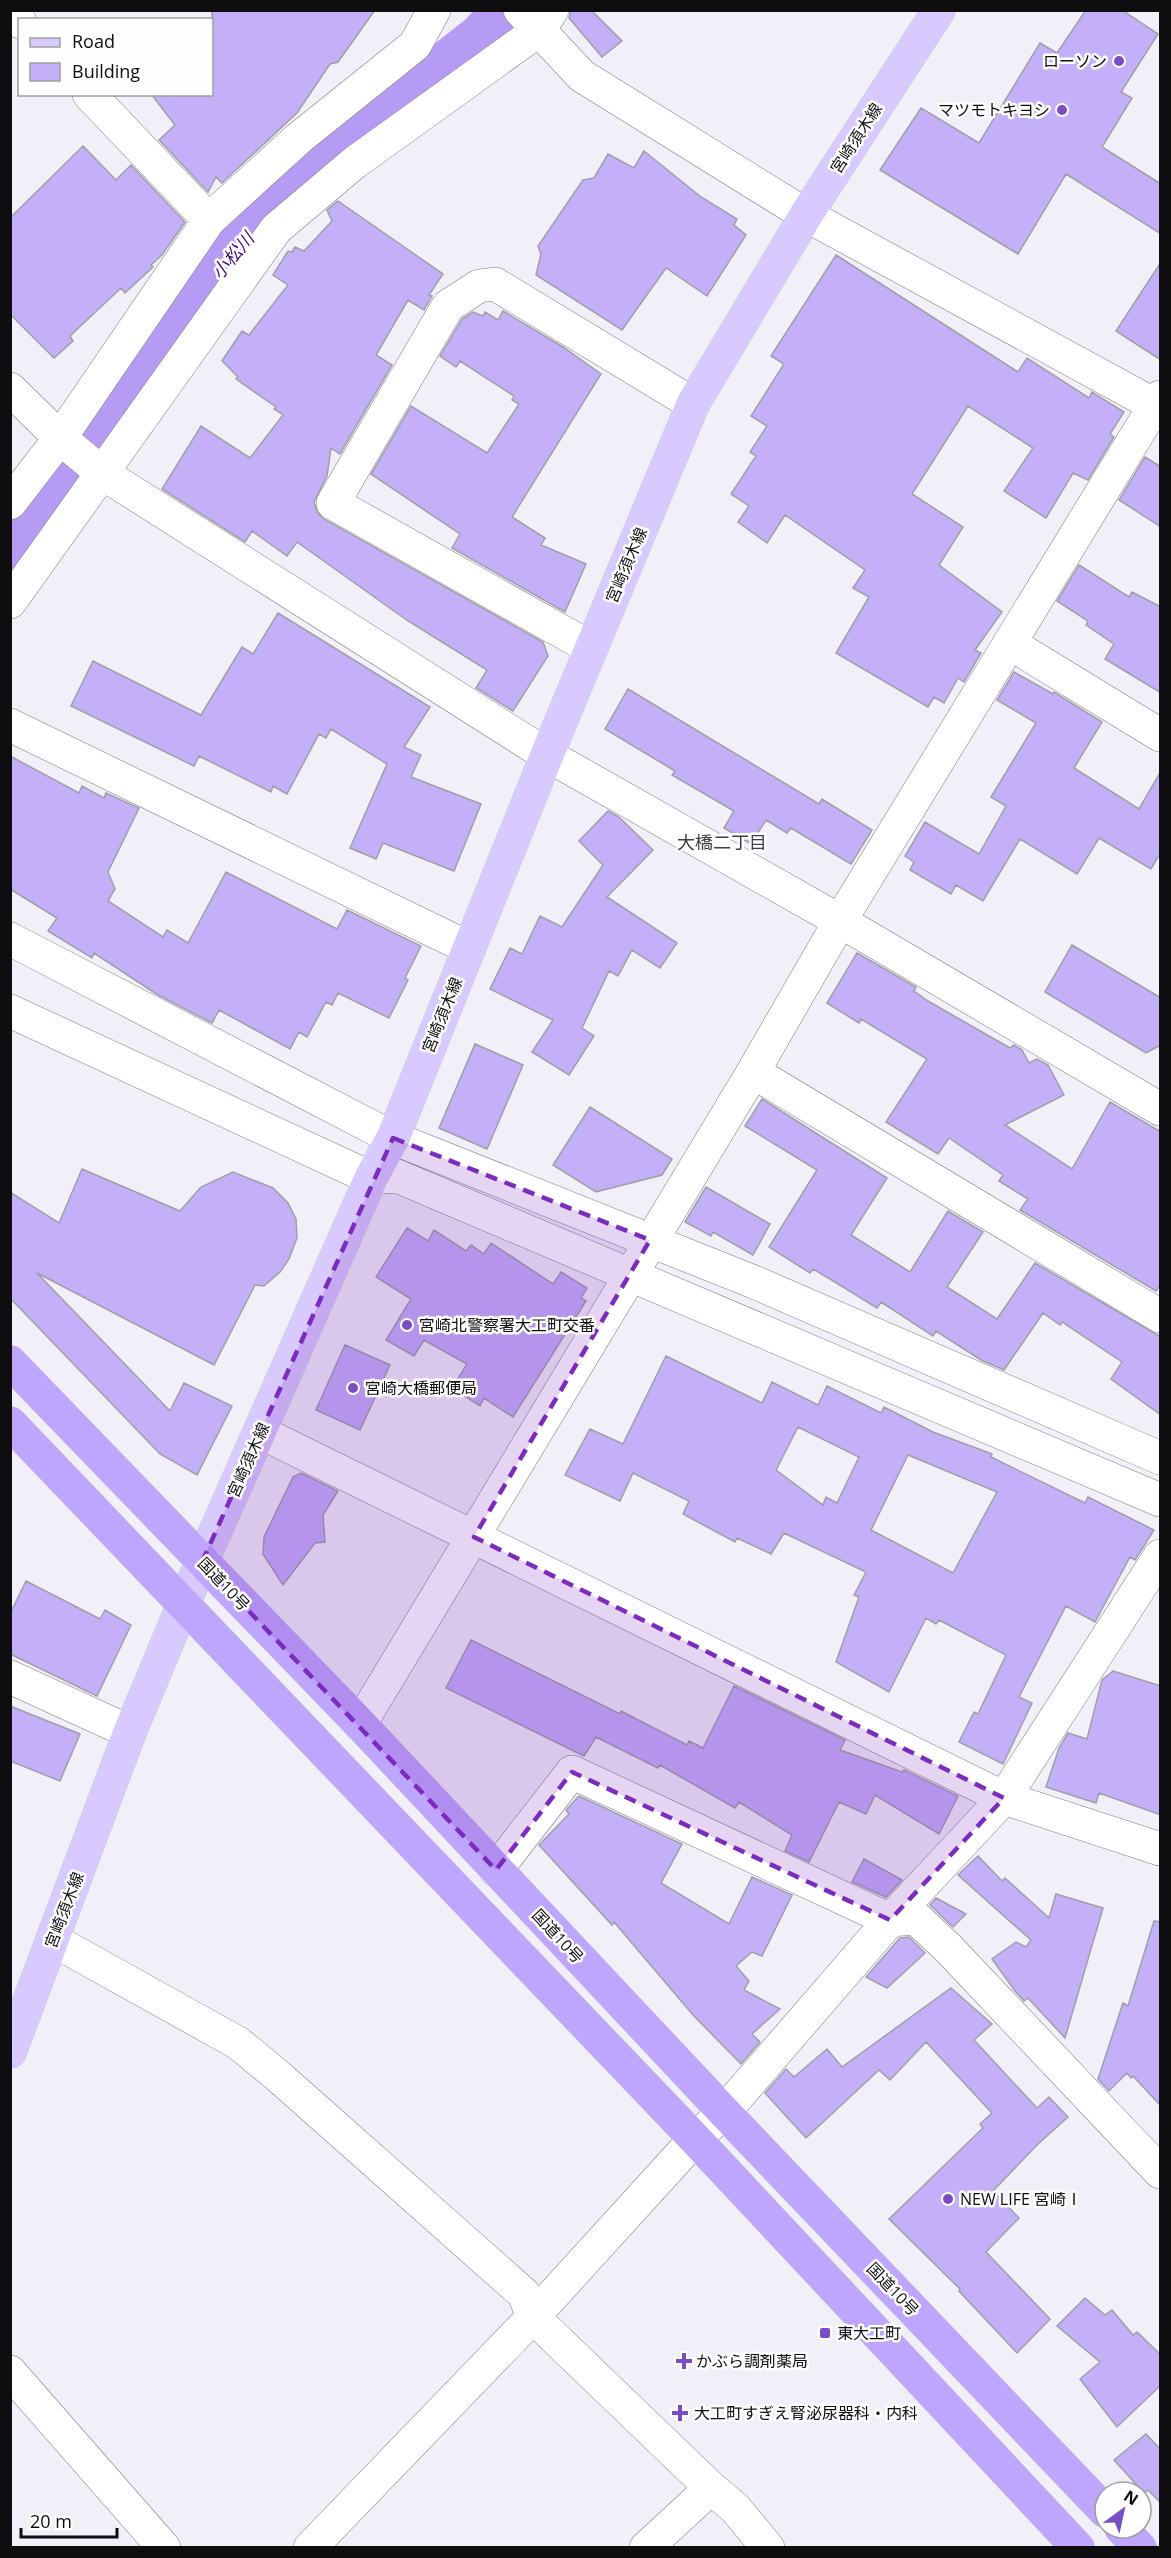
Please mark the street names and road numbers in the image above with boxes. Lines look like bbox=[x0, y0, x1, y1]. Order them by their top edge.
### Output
street label: 宮崎須木線 bbox=[825, 98, 887, 178]
street label: 宮崎須木線 bbox=[600, 524, 652, 606]
street label: 宮崎須木線 bbox=[417, 974, 467, 1056]
street label: 宮崎須木線 bbox=[222, 1419, 274, 1501]
street label: 国道10号 bbox=[193, 1553, 255, 1615]
street label: 宮崎須木線 bbox=[39, 1869, 89, 1951]
street label: 国道10号 bbox=[527, 1904, 589, 1968]
street label: 国道10号 bbox=[862, 2258, 924, 2320]

